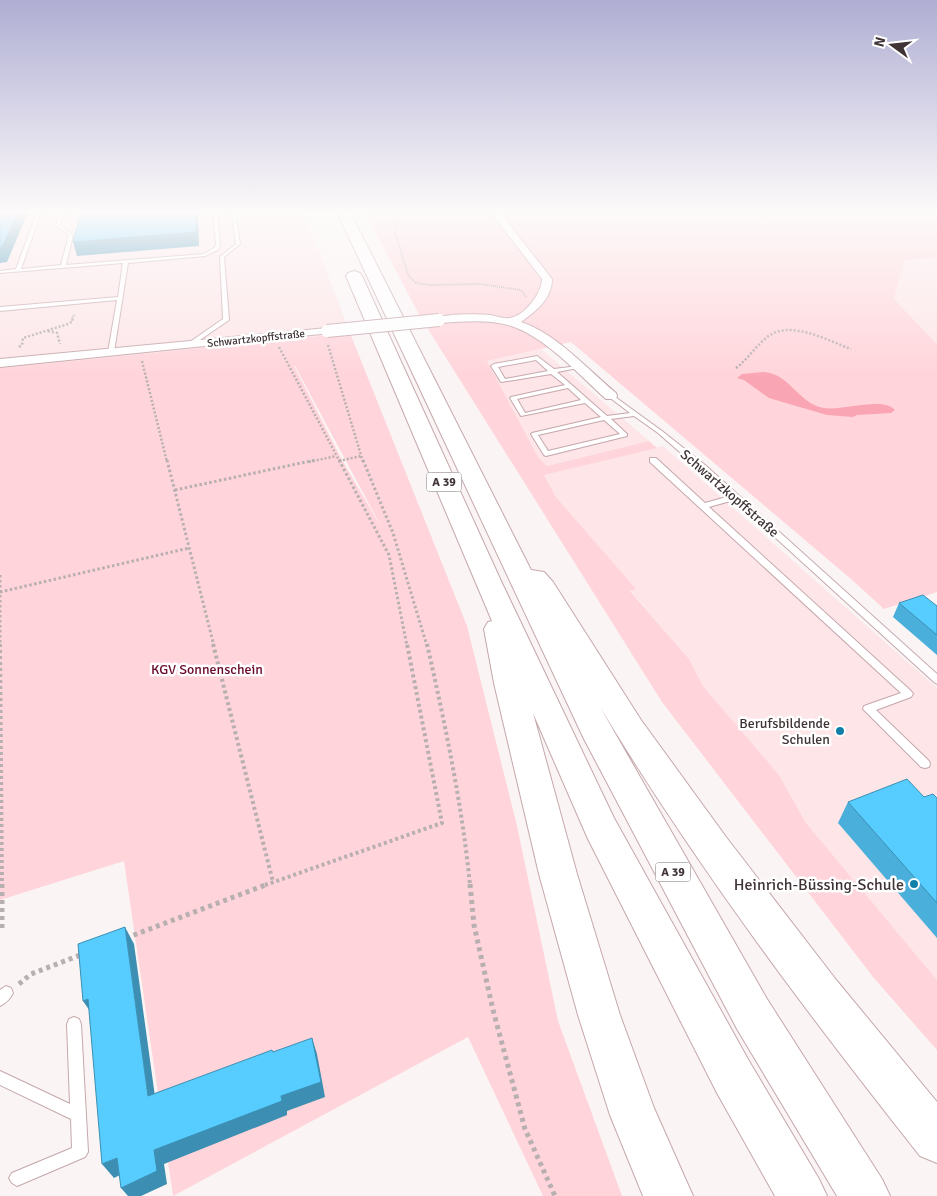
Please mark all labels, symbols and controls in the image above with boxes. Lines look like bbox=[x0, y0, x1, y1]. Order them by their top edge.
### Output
north arrow bbox=[867, 20, 917, 70]
text: N bbox=[870, 35, 889, 49]
street label: Schwartzkopffstraße bbox=[207, 327, 306, 350]
street label: Schwartzkopffstraße bbox=[677, 446, 782, 541]
road number: A 39 bbox=[426, 472, 462, 492]
park label: KGV Sonnenschein bbox=[151, 661, 263, 678]
place label: Berufsbildende Schulen bbox=[739, 715, 830, 748]
marker: Berufsbildende Schulen bbox=[834, 725, 846, 737]
road number: A 39 bbox=[656, 862, 690, 882]
place label: Heinrich-Büssing-Schule bbox=[734, 875, 904, 895]
marker: Heinrich-Büssing-Schule bbox=[908, 878, 920, 890]

